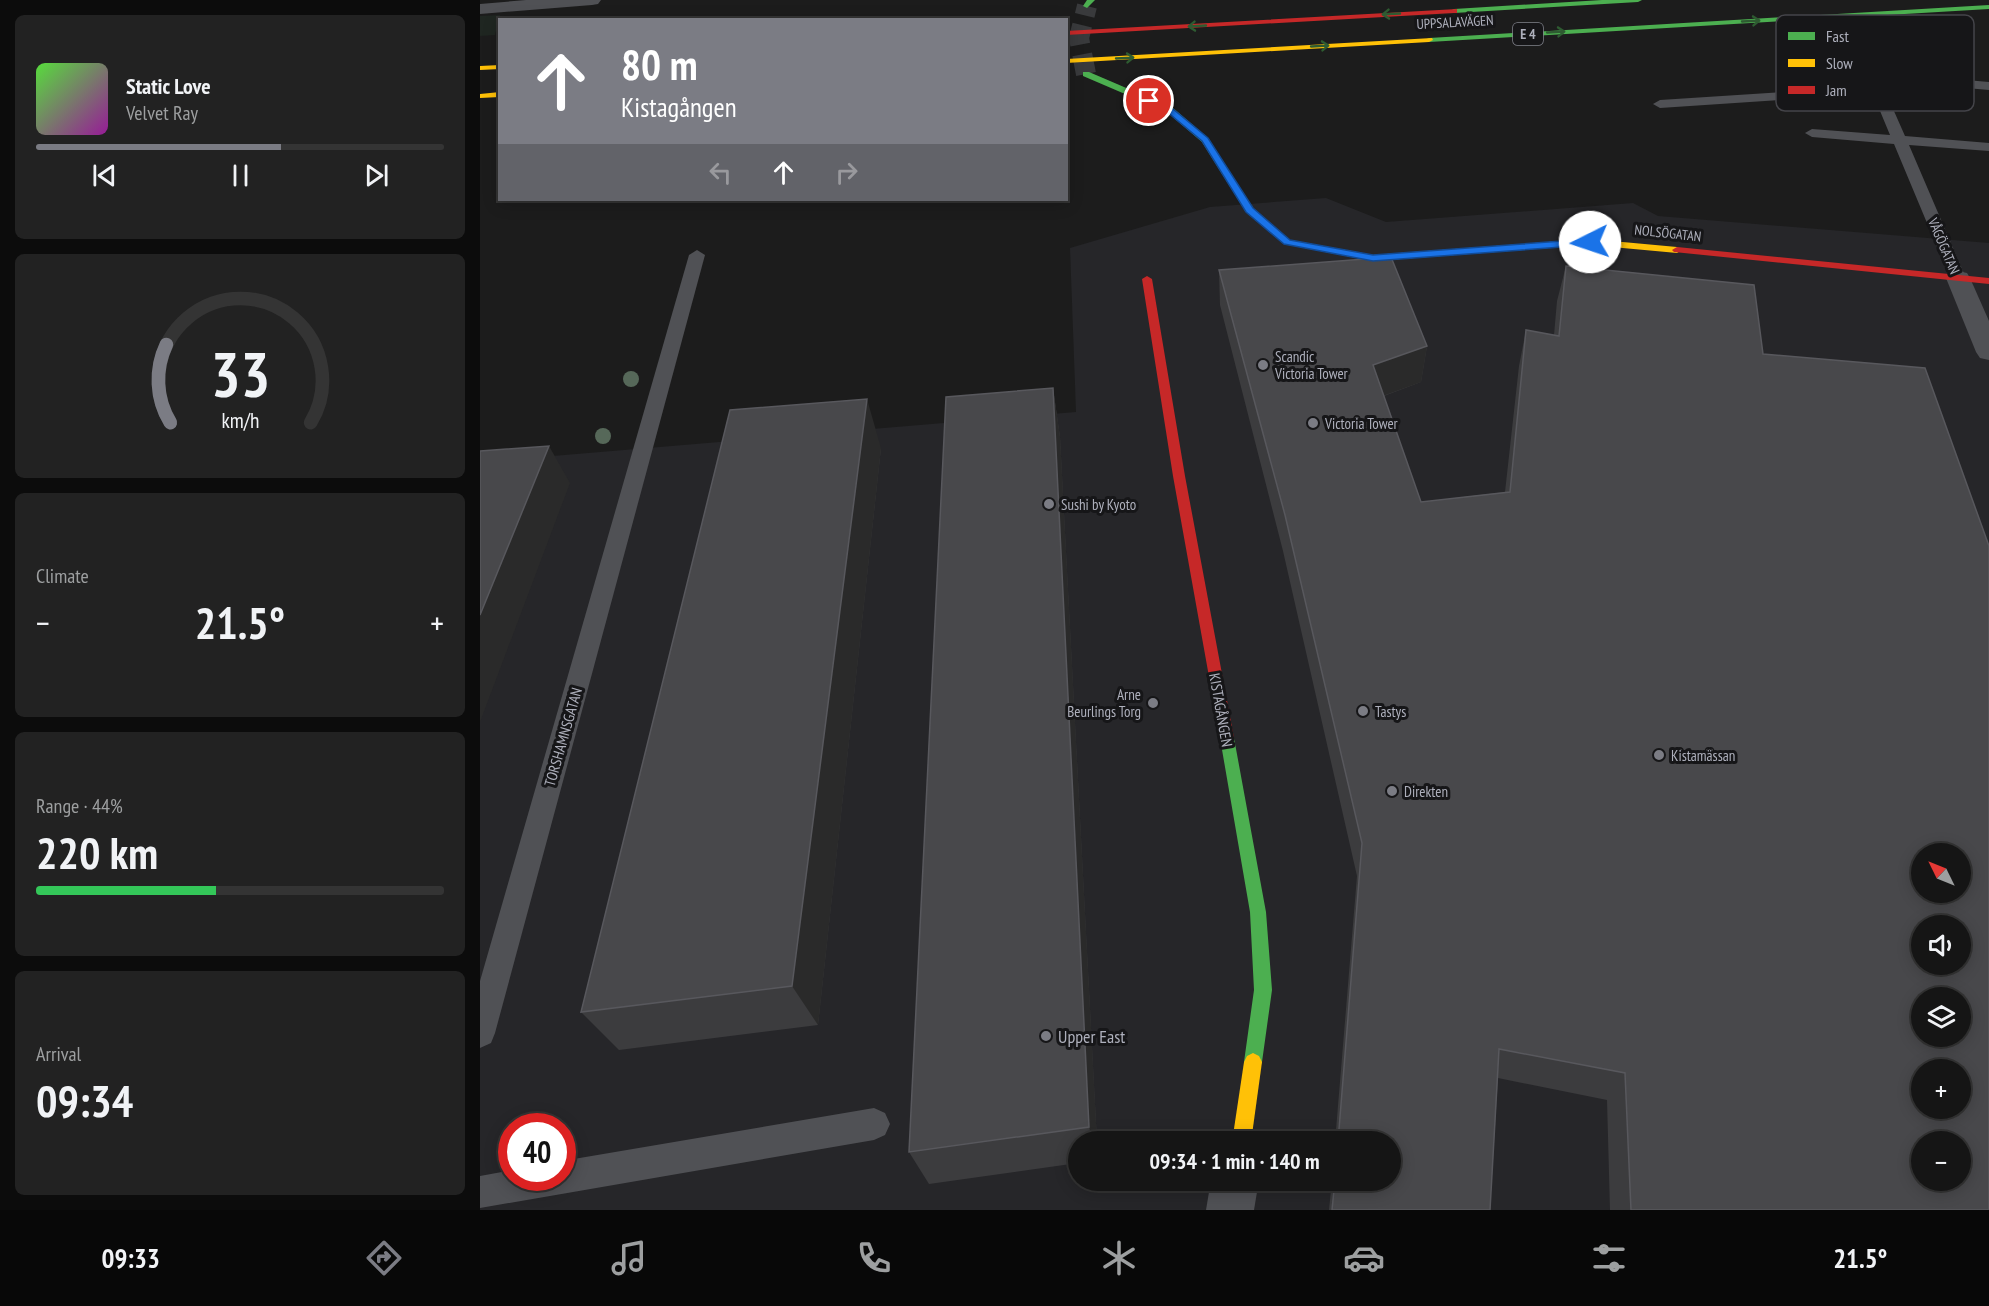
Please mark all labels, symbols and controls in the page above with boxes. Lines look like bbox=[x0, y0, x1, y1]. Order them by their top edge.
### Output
one-way arrow bbox=[1382, 9, 1402, 20]
street label: UPPSALAVÄGEN bbox=[1416, 11, 1494, 33]
one-way arrow bbox=[1740, 15, 1760, 26]
legend bbox=[1776, 15, 1974, 111]
one-way arrow bbox=[1187, 20, 1207, 31]
road number: E 4 bbox=[1513, 23, 1543, 45]
text: Fast bbox=[1826, 26, 1849, 46]
one-way arrow bbox=[1546, 27, 1566, 38]
text: 80 m bbox=[621, 37, 698, 92]
one-way arrow bbox=[1309, 41, 1329, 52]
icon: ahead bbox=[522, 42, 600, 120]
one-way arrow bbox=[1114, 52, 1134, 63]
text: Slow bbox=[1826, 53, 1853, 73]
text: Static Love bbox=[126, 72, 211, 100]
pin bbox=[1123, 75, 1174, 126]
text: Jam bbox=[1825, 80, 1847, 100]
icon: arrive bbox=[1132, 84, 1165, 117]
text: Kistagången bbox=[621, 90, 737, 124]
text: Velvet Ray bbox=[126, 100, 198, 126]
icon: left bbox=[704, 156, 737, 189]
icon: ahead bbox=[767, 156, 800, 189]
icon: right bbox=[830, 156, 863, 189]
icon: previous bbox=[88, 159, 121, 192]
icon: pause bbox=[224, 159, 257, 192]
icon: next bbox=[360, 159, 393, 192]
position arrow bbox=[1558, 210, 1622, 274]
street label: VÅGÖGATAN bbox=[1924, 214, 1964, 277]
street label: NOLSÖGATAN bbox=[1634, 221, 1702, 245]
text: 33 bbox=[210, 333, 270, 414]
place label: Scandic Victoria Tower bbox=[1274, 347, 1349, 383]
marker: Scandic Victoria Tower bbox=[1256, 358, 1270, 372]
text: km/h bbox=[221, 406, 259, 434]
place label: Victoria Tower bbox=[1324, 414, 1399, 433]
marker: Victoria Tower bbox=[1306, 416, 1320, 430]
place label: Sushi by Kyoto bbox=[1061, 495, 1136, 514]
marker: Sushi by Kyoto bbox=[1042, 497, 1056, 511]
text: Climate bbox=[36, 563, 89, 589]
text: 21.5° bbox=[195, 593, 285, 651]
text: − bbox=[36, 601, 50, 644]
text: + bbox=[430, 601, 444, 644]
street label: KISTAGÅNGEN bbox=[1205, 672, 1237, 748]
street label: TORSHAMNSGATAN bbox=[540, 685, 586, 789]
place label: Arne Beurlings Torg bbox=[1067, 685, 1141, 721]
marker: Arne Beurlings Torg bbox=[1146, 696, 1160, 710]
place label: Tastys bbox=[1375, 702, 1406, 721]
marker: Tastys bbox=[1356, 704, 1370, 718]
place label: Kistamässan bbox=[1671, 746, 1735, 765]
marker: Kistamässan bbox=[1652, 748, 1666, 762]
place label: Direkten bbox=[1404, 782, 1448, 801]
marker: Direkten bbox=[1385, 784, 1399, 798]
text: Range · 44% bbox=[36, 793, 123, 819]
text: 220 km bbox=[36, 823, 158, 881]
north arrow bbox=[1911, 843, 1971, 903]
map controls bbox=[1911, 843, 1971, 1191]
button: sound bbox=[1911, 915, 1971, 975]
button: layers bbox=[1911, 987, 1971, 1047]
place label: Upper East bbox=[1058, 1025, 1125, 1048]
marker: Upper East bbox=[1039, 1029, 1053, 1043]
text: Arrival bbox=[36, 1041, 81, 1067]
button: + bbox=[1911, 1059, 1971, 1119]
text: 09:34 bbox=[36, 1071, 133, 1129]
speed limit sign: 40 bbox=[498, 1113, 576, 1191]
button: − bbox=[1911, 1131, 1971, 1191]
text: 09:34 · 1 min · 140 m bbox=[1149, 1147, 1320, 1175]
icon: directions bbox=[363, 1237, 405, 1279]
icon: music bbox=[608, 1237, 650, 1279]
icon: phone bbox=[853, 1237, 895, 1279]
icon: climate bbox=[1098, 1237, 1140, 1279]
icon: car bbox=[1343, 1237, 1385, 1279]
icon: filters bbox=[1588, 1237, 1630, 1279]
text: 09:33 bbox=[102, 1241, 160, 1275]
text: 21.5° bbox=[1833, 1241, 1887, 1275]

